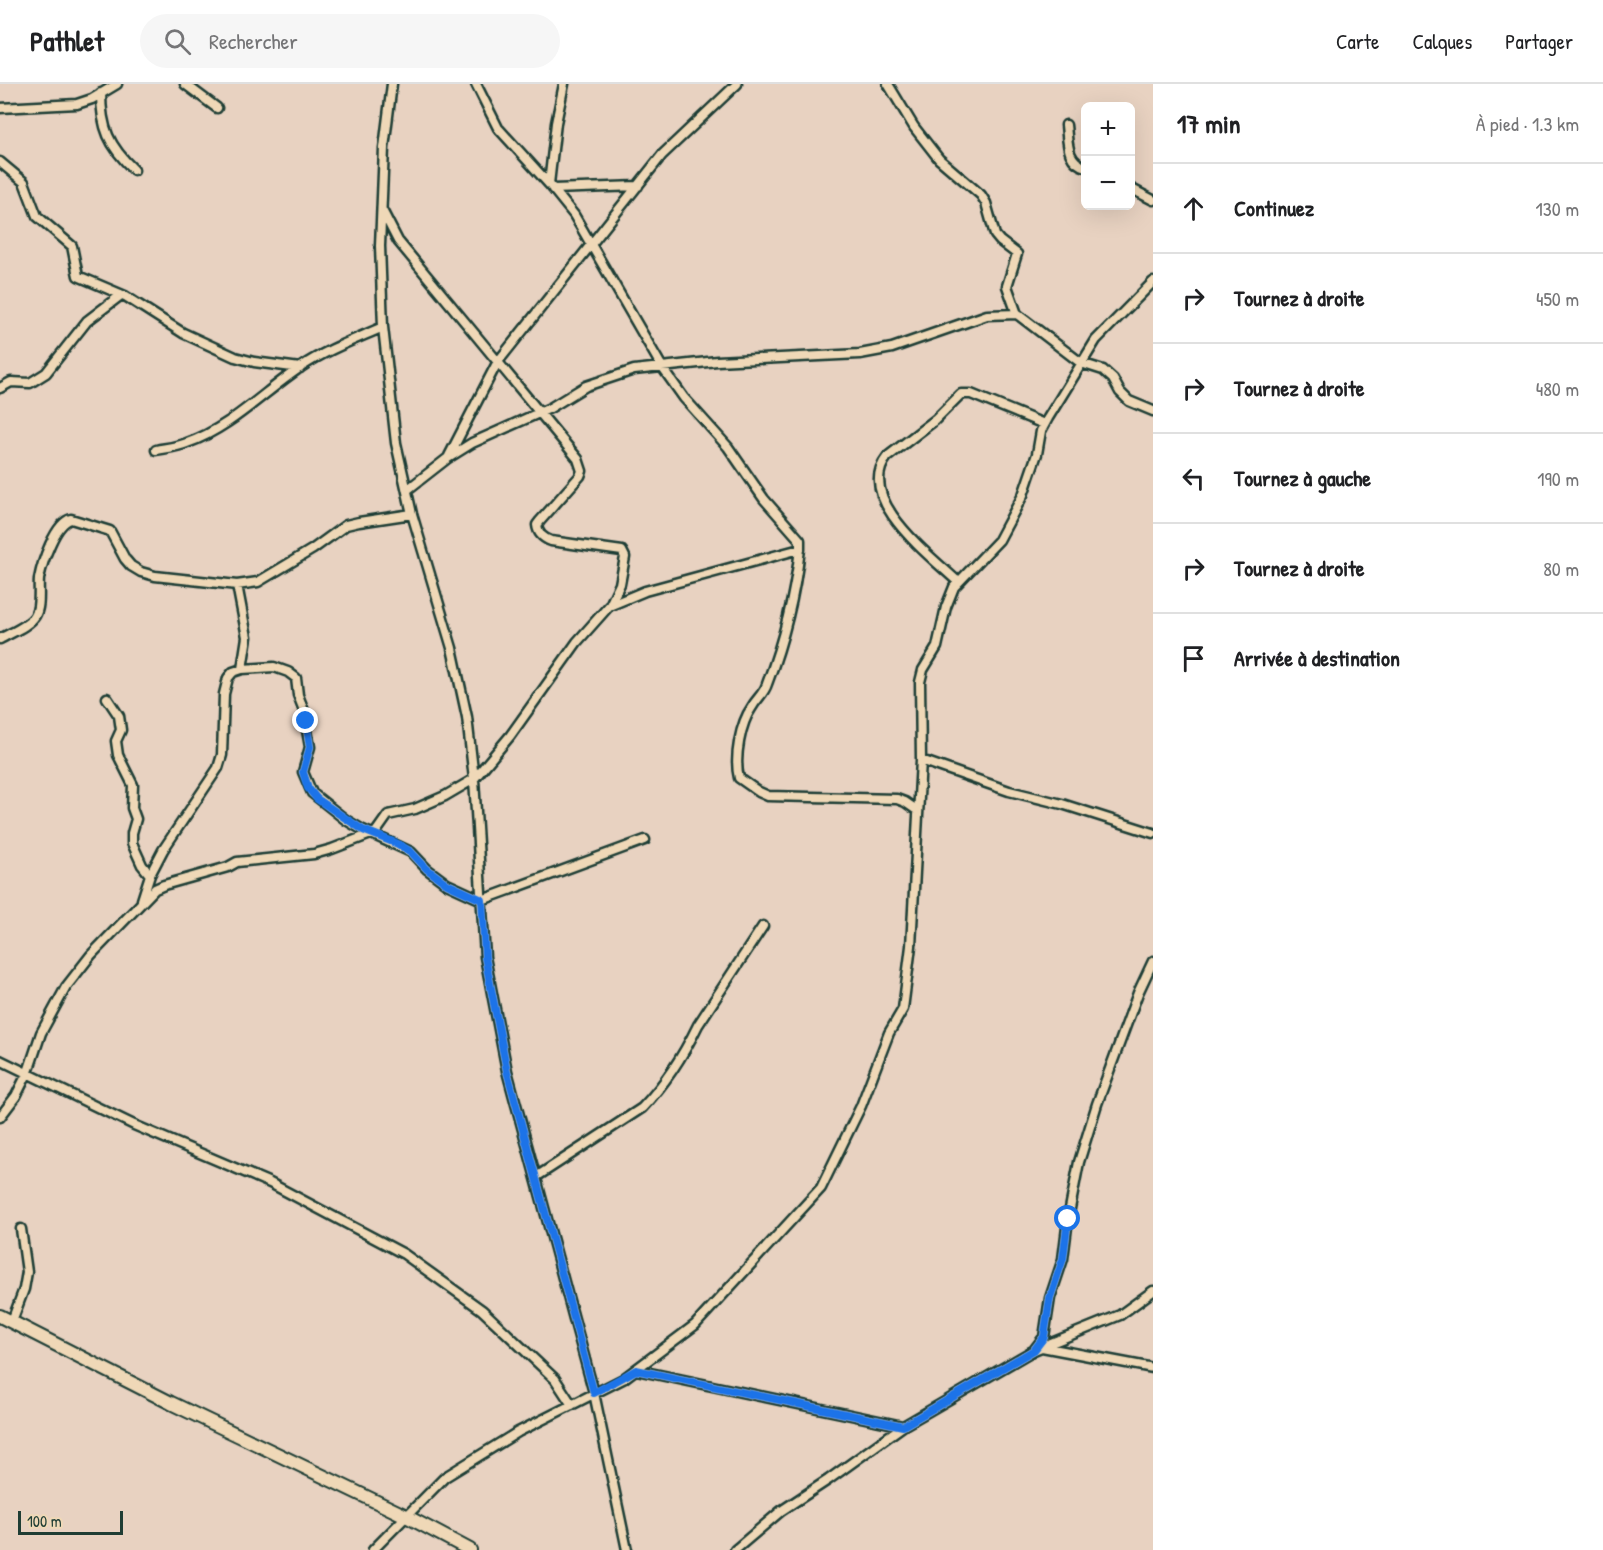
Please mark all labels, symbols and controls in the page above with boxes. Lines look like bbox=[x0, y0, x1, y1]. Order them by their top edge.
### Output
search box bbox=[140, 14, 560, 68]
text: Pathlet bbox=[30, 22, 104, 60]
icon: search bbox=[161, 25, 194, 58]
text: Rechercher bbox=[209, 26, 298, 56]
text: Carte bbox=[1336, 27, 1379, 56]
text: Calques bbox=[1412, 27, 1472, 56]
text: Partager bbox=[1505, 27, 1573, 56]
map controls bbox=[1081, 102, 1135, 210]
button: + bbox=[1081, 102, 1135, 156]
text: 17 min bbox=[1177, 106, 1241, 141]
text: À pied · 1.3 km bbox=[1476, 110, 1579, 137]
button: − bbox=[1081, 156, 1135, 210]
icon: ahead bbox=[1177, 192, 1210, 225]
text: Continuez bbox=[1234, 193, 1314, 223]
text: 130 m bbox=[1536, 195, 1579, 222]
icon: right bbox=[1177, 282, 1210, 315]
text: Tournez à droite bbox=[1234, 283, 1364, 313]
text: 450 m bbox=[1536, 285, 1579, 312]
icon: right bbox=[1177, 372, 1210, 405]
text: Tournez à droite bbox=[1234, 373, 1364, 403]
text: 480 m bbox=[1536, 375, 1579, 402]
icon: left bbox=[1177, 462, 1210, 495]
text: Tournez à gauche bbox=[1234, 463, 1371, 493]
text: 190 m bbox=[1537, 465, 1579, 492]
icon: right bbox=[1177, 552, 1210, 585]
text: Tournez à droite bbox=[1234, 553, 1364, 583]
text: 80 m bbox=[1543, 555, 1579, 582]
icon: arrive bbox=[1177, 642, 1210, 675]
text: Arrivée à destination bbox=[1234, 643, 1400, 673]
route end bbox=[292, 707, 318, 733]
route start bbox=[1054, 1205, 1080, 1231]
scale bar bbox=[18, 1508, 123, 1536]
text: 100 m bbox=[27, 1510, 62, 1532]

